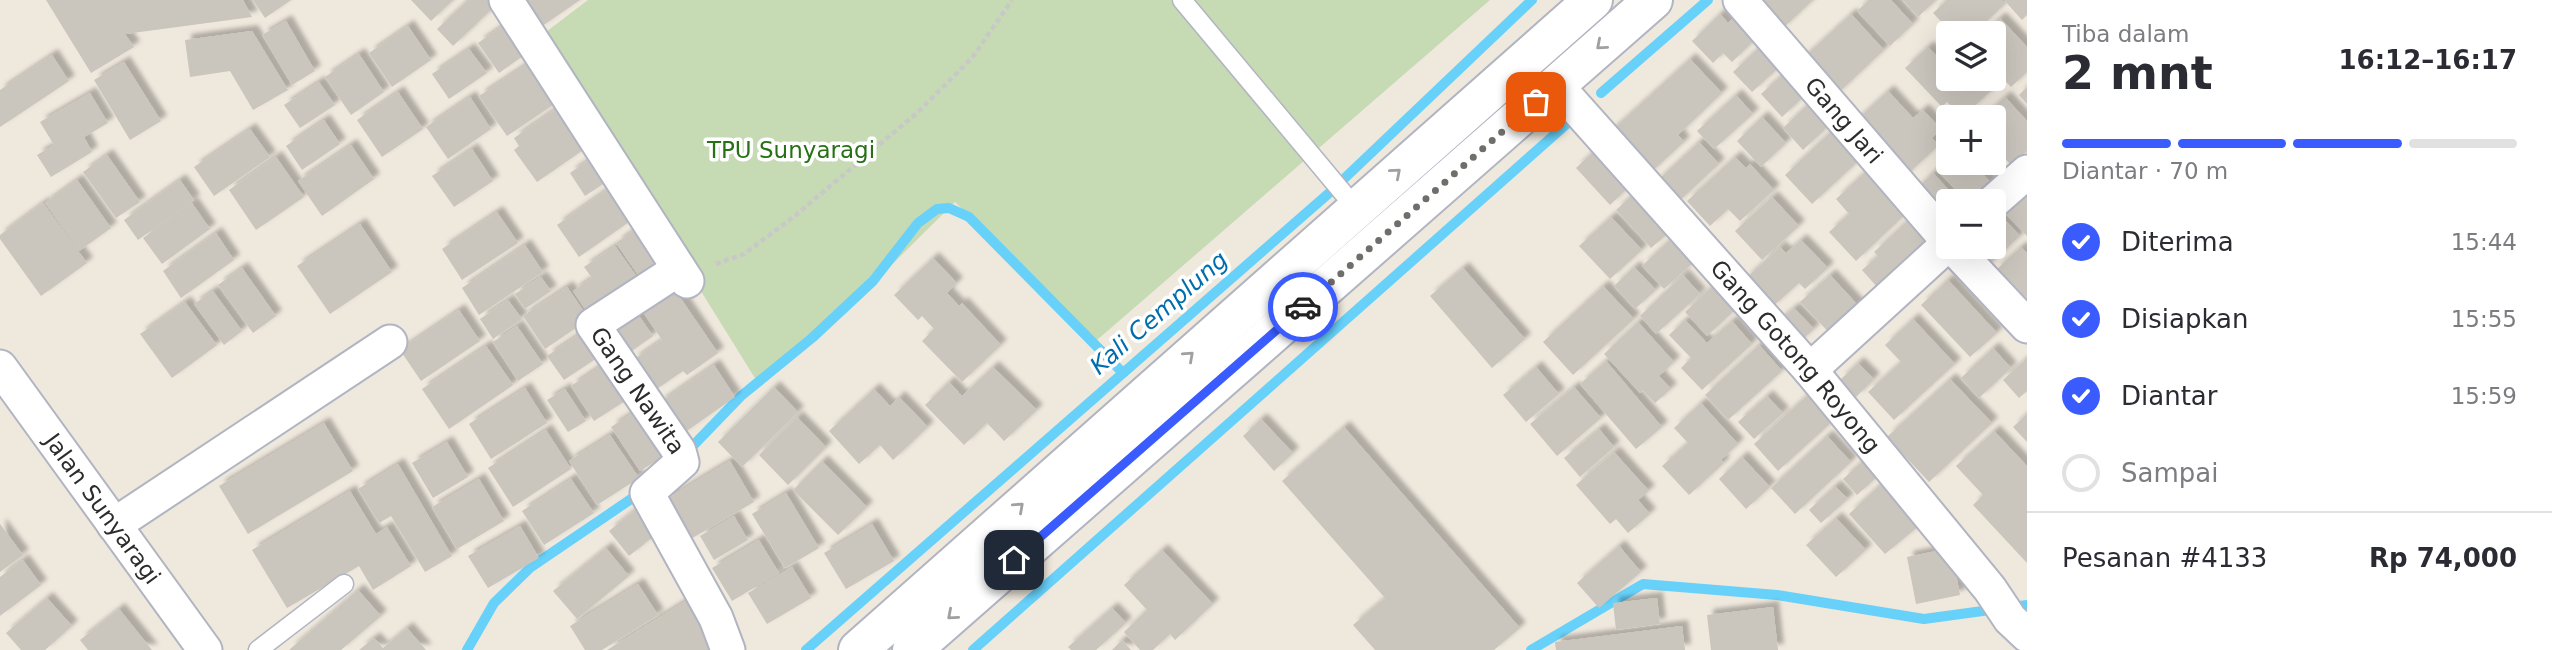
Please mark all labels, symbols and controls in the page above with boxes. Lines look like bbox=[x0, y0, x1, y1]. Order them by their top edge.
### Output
map controls bbox=[1936, 21, 2006, 259]
button: layers bbox=[1936, 21, 2006, 91]
text: Tiba dalam bbox=[2062, 21, 2189, 47]
one-way arrow bbox=[1597, 37, 1610, 49]
text: 16:12–16:17 bbox=[2338, 45, 2517, 75]
text: 2 mnt bbox=[2062, 46, 2213, 100]
pin bbox=[1506, 72, 1566, 132]
street label: Gang Jari bbox=[1800, 72, 1888, 169]
icon: bag bbox=[1517, 83, 1555, 121]
button: + bbox=[1936, 105, 2006, 175]
park label: TPU Sunyaragi bbox=[706, 137, 875, 163]
text: Diantar · 70 m bbox=[2062, 158, 2228, 184]
one-way arrow bbox=[1388, 169, 1401, 182]
button: − bbox=[1936, 189, 2006, 259]
icon: check bbox=[2062, 223, 2100, 261]
text: Diterima bbox=[2121, 227, 2234, 257]
text: 15:44 bbox=[2451, 229, 2517, 255]
water label: Kali Cemplung bbox=[1085, 246, 1233, 380]
street label: Gang Gotong Royong bbox=[1705, 255, 1886, 458]
courier bbox=[1268, 272, 1338, 342]
icon: car bbox=[1284, 288, 1322, 326]
icon: check bbox=[2062, 300, 2100, 338]
text: Disiapkan bbox=[2121, 304, 2248, 334]
text: 15:55 bbox=[2451, 306, 2517, 332]
street label: Gang Nawita bbox=[585, 322, 690, 459]
one-way arrow bbox=[1181, 352, 1194, 364]
icon: check bbox=[2062, 377, 2100, 415]
text: Diantar bbox=[2121, 381, 2217, 411]
text: 15:59 bbox=[2451, 383, 2517, 409]
street label: Jalan Sunyaragi bbox=[38, 427, 166, 589]
text: Sampai bbox=[2121, 458, 2218, 488]
one-way arrow bbox=[1010, 503, 1023, 515]
pin bbox=[984, 530, 1044, 590]
icon: home bbox=[995, 541, 1033, 579]
text: Pesanan #4133 bbox=[2062, 543, 2267, 573]
text: Rp 74,000 bbox=[2369, 543, 2517, 573]
one-way arrow bbox=[947, 607, 960, 620]

